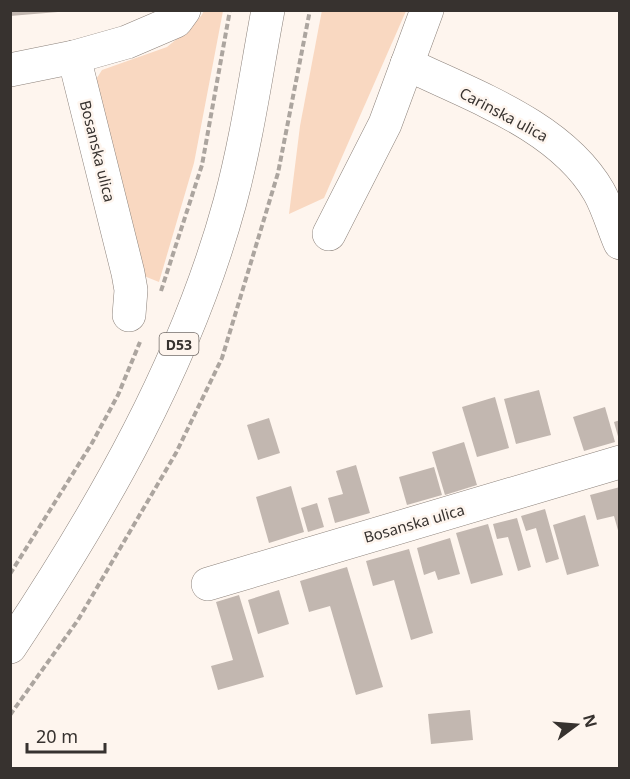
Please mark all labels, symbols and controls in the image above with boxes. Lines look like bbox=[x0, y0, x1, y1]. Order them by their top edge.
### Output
street label: Carinska ulica bbox=[456, 82, 552, 146]
street label: Bosanska ulica bbox=[76, 98, 120, 204]
road number: D53 bbox=[160, 333, 198, 355]
street label: Bosanska ulica bbox=[361, 499, 467, 547]
north arrow bbox=[546, 695, 606, 755]
text: N bbox=[578, 712, 603, 730]
scale bar bbox=[27, 716, 105, 754]
text: 20 m bbox=[36, 724, 78, 748]

